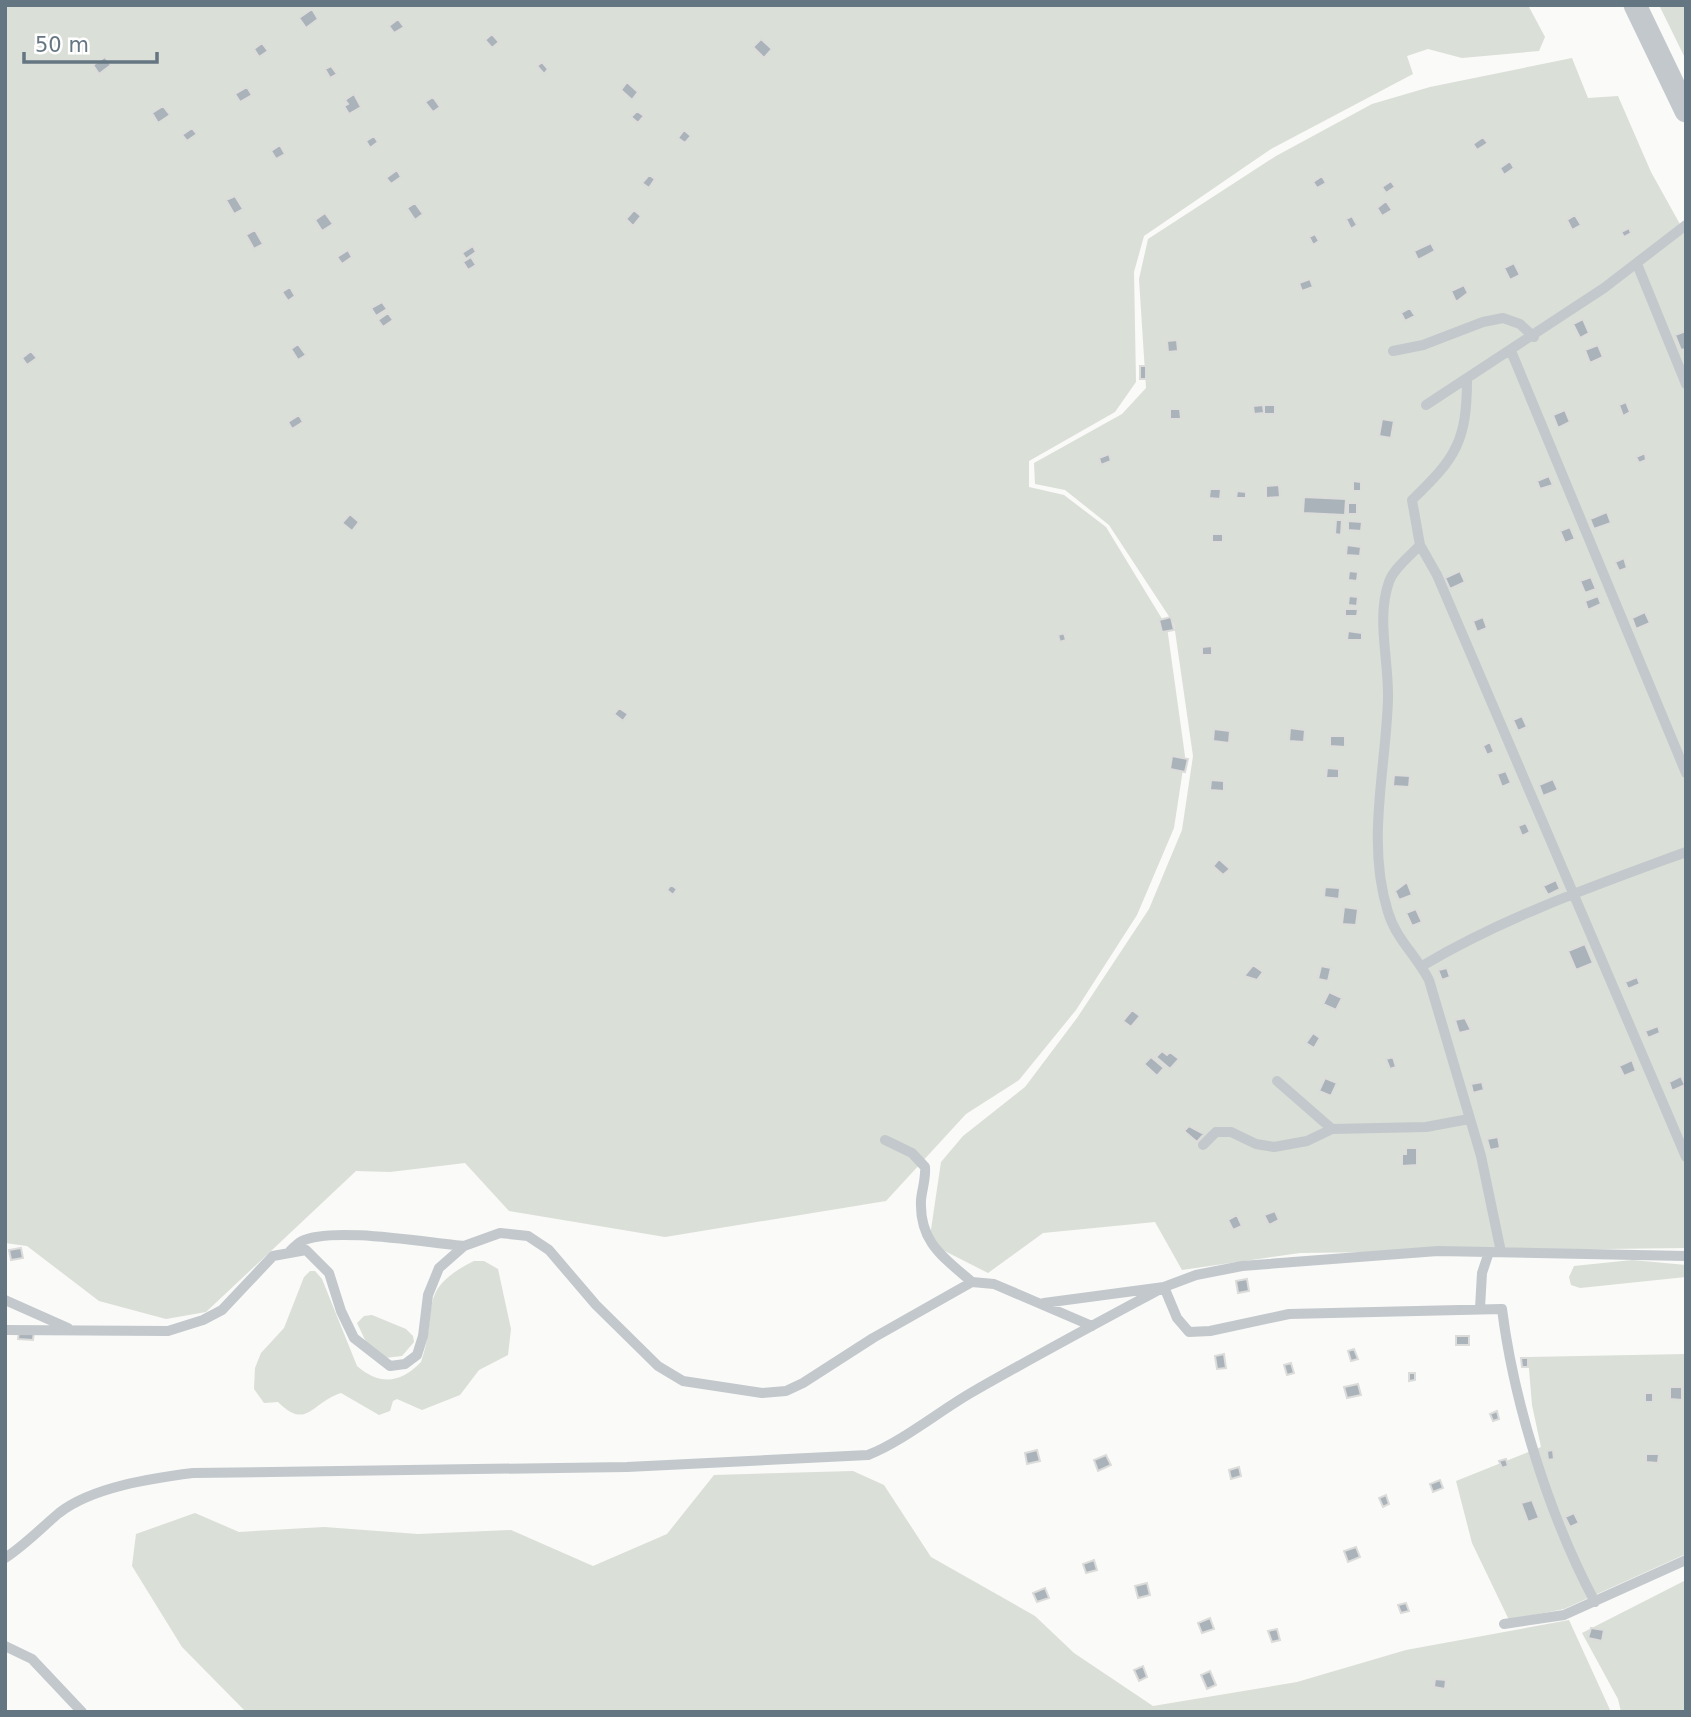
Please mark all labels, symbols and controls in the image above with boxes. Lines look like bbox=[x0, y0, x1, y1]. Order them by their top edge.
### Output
scale bar bbox=[24, 21, 158, 65]
text: 50 m bbox=[35, 33, 89, 57]

